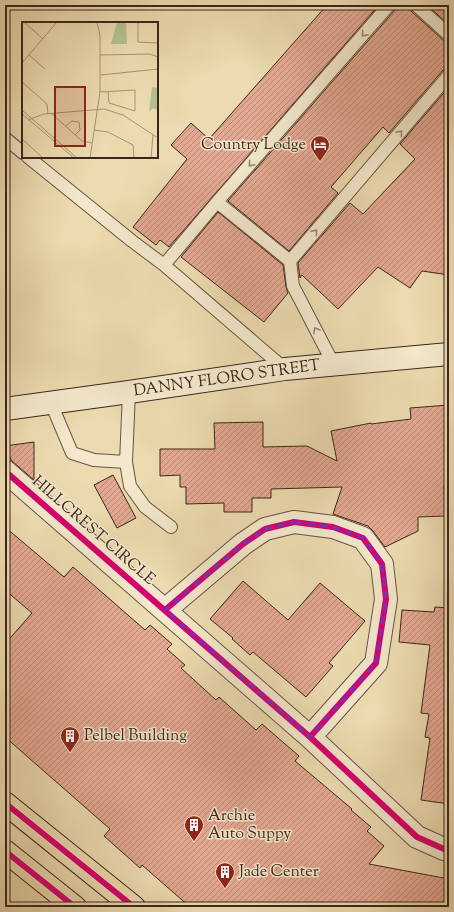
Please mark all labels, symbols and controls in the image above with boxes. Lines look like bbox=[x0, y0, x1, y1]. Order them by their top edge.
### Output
inset map bbox=[22, 22, 158, 158]
one-way arrow bbox=[361, 30, 368, 37]
one-way arrow bbox=[395, 130, 402, 138]
place label: Country Lodge bbox=[201, 134, 306, 157]
hotel icon: Country Lodge bbox=[309, 134, 331, 162]
one-way arrow bbox=[248, 159, 255, 167]
one-way arrow bbox=[310, 229, 317, 236]
one-way arrow bbox=[314, 327, 321, 334]
street label: DANNY FLORO STREET bbox=[132, 355, 322, 403]
street label: HILLCREST CIRCLE bbox=[26, 471, 160, 591]
building icon: Pelbel Building bbox=[59, 725, 81, 753]
place label: Pelbel Building bbox=[84, 725, 187, 748]
place label: Archie Auto Suppy bbox=[208, 805, 291, 846]
building icon: Archie Auto Suppy bbox=[183, 814, 205, 842]
building icon: Jade Center bbox=[214, 861, 236, 889]
place label: Jade Center bbox=[238, 861, 319, 884]

